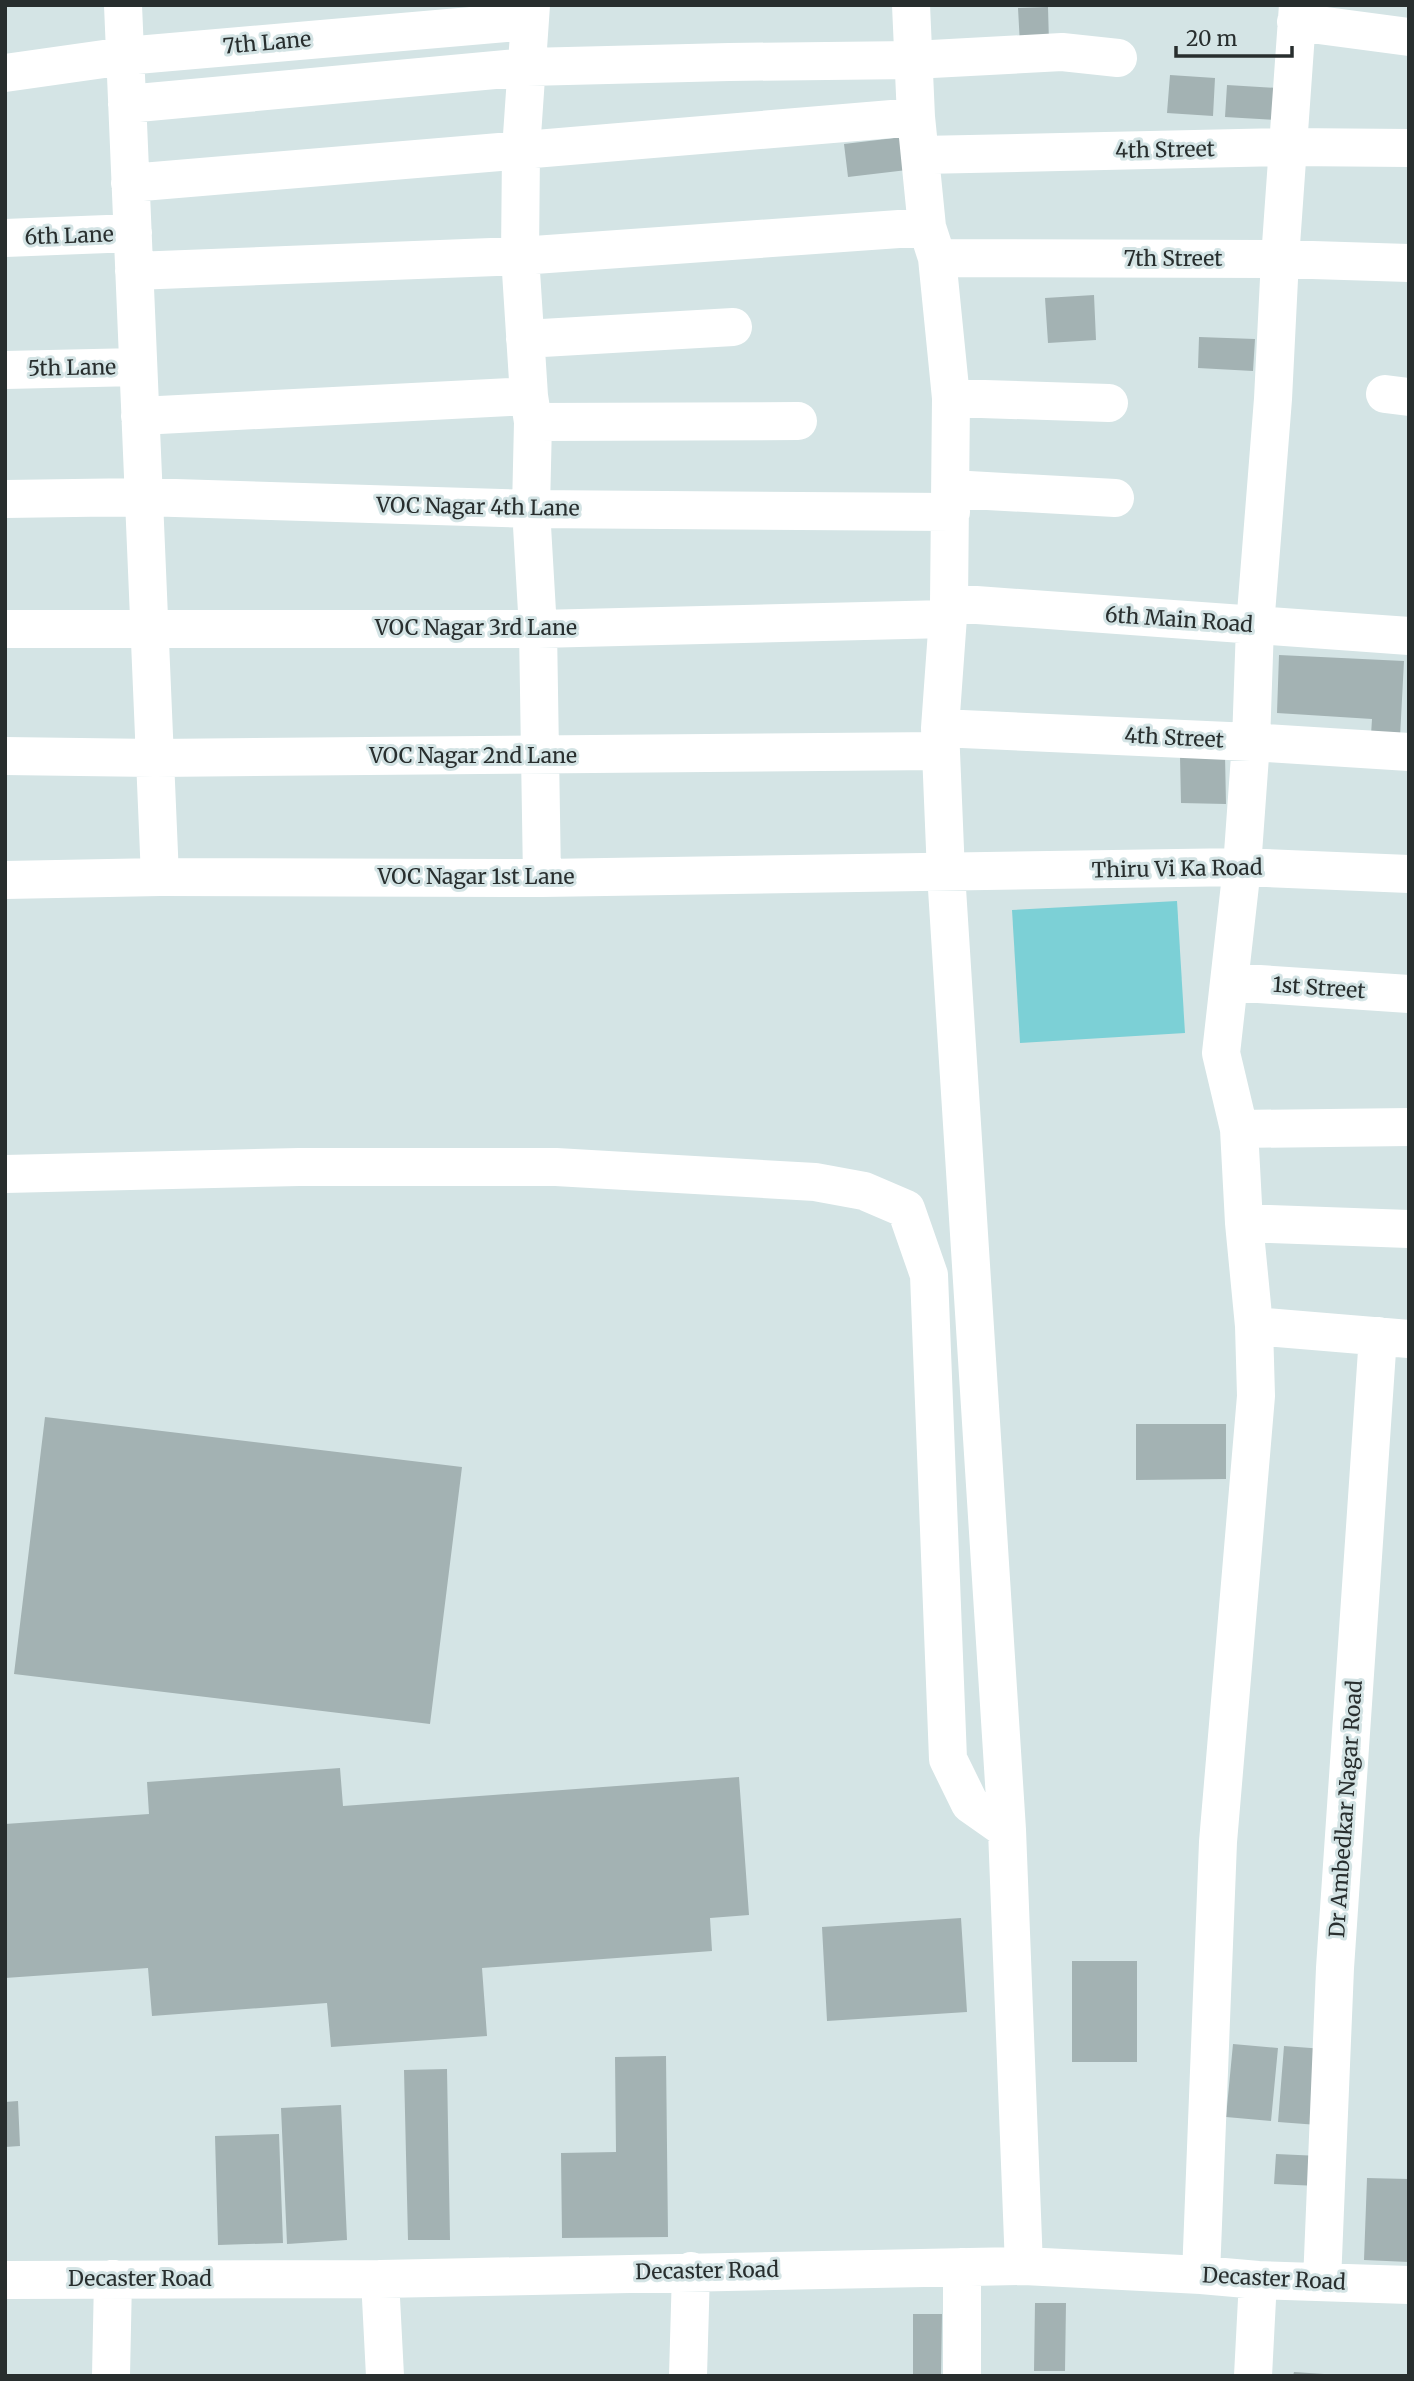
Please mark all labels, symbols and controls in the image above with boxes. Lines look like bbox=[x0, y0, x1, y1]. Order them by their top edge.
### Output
scale bar bbox=[1176, 14, 1292, 58]
street label: 7th Lane bbox=[222, 25, 312, 60]
text: 20 m bbox=[1186, 25, 1238, 52]
street label: 4th Street bbox=[1115, 135, 1215, 164]
street label: 6th Lane bbox=[24, 220, 114, 251]
street label: 7th Street bbox=[1124, 245, 1222, 272]
street label: 5th Lane bbox=[28, 353, 116, 382]
street label: VOC Nagar 4th Lane bbox=[375, 491, 580, 522]
street label: 6th Main Road bbox=[1104, 601, 1254, 638]
street label: VOC Nagar 3rd Lane bbox=[374, 614, 577, 641]
street label: 4th Street bbox=[1124, 721, 1224, 754]
street label: VOC Nagar 2nd Lane bbox=[368, 742, 577, 769]
street label: Thiru Vi Ka Road bbox=[1091, 854, 1263, 883]
street label: VOC Nagar 1st Lane bbox=[377, 863, 574, 890]
street label: 1st Street bbox=[1272, 971, 1366, 1004]
street label: Dr Ambedkar Nagar Road bbox=[1323, 1679, 1368, 1939]
street label: Decaster Road bbox=[635, 2256, 780, 2285]
street label: Decaster Road bbox=[1201, 2261, 1347, 2296]
street label: Decaster Road bbox=[68, 2265, 212, 2292]

